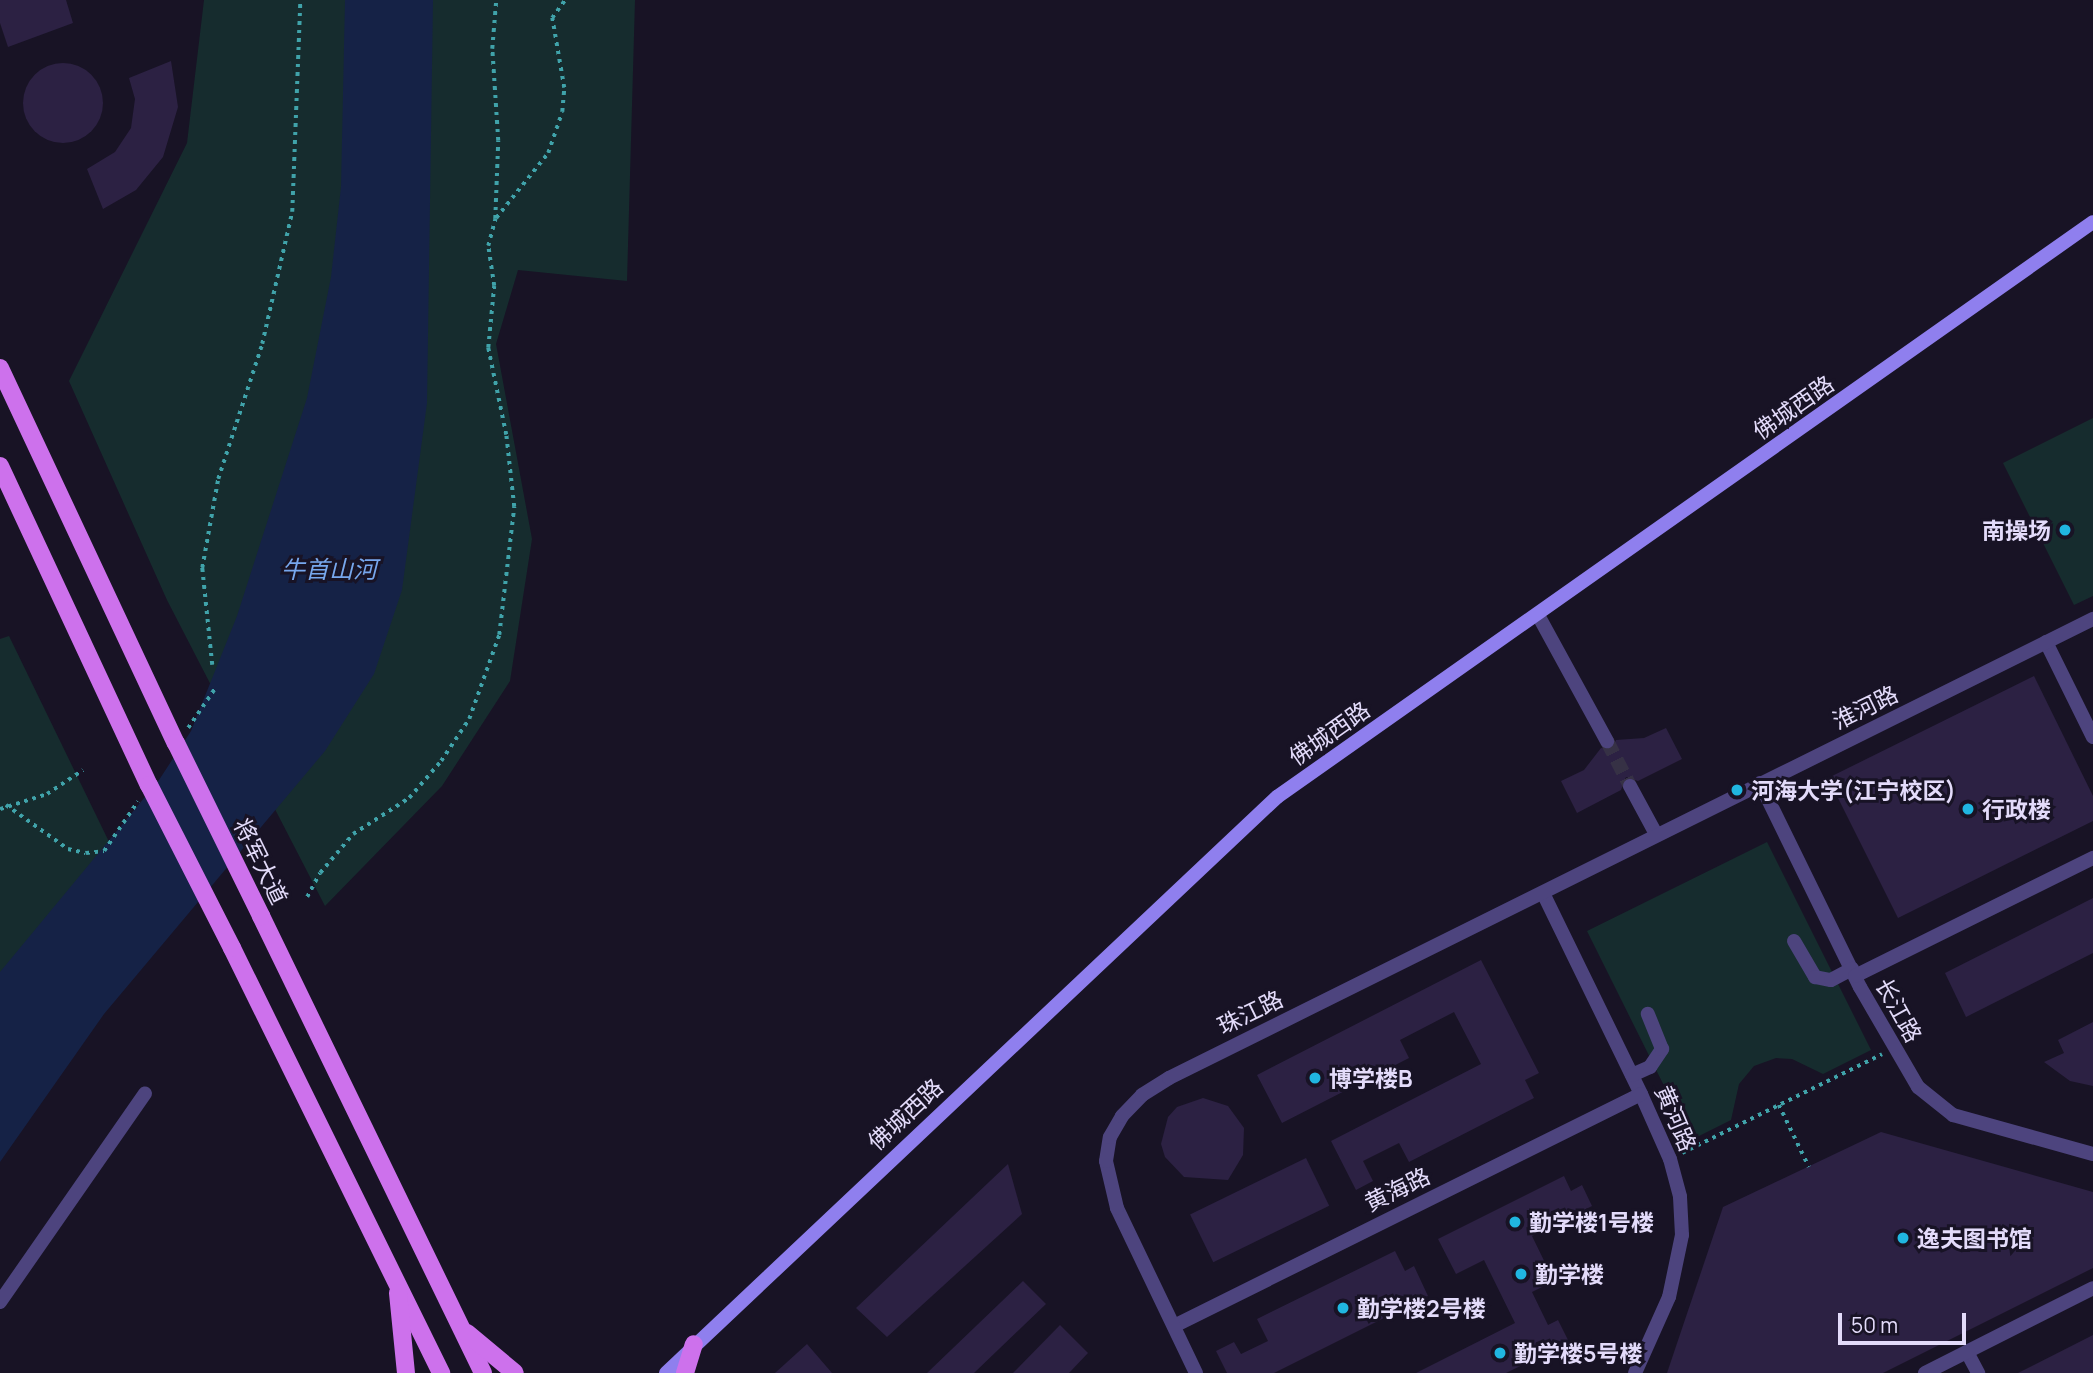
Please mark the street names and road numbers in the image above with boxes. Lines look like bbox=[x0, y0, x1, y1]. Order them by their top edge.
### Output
street label: 佛城西路 bbox=[1747, 369, 1839, 445]
street label: 淮河路 bbox=[1828, 679, 1902, 735]
street label: 佛城西路 bbox=[1283, 695, 1375, 771]
street label: 将军大道 bbox=[228, 814, 294, 908]
street label: 长江路 bbox=[1870, 973, 1928, 1047]
street label: 珠江路 bbox=[1213, 984, 1287, 1040]
street label: 佛城西路 bbox=[862, 1073, 948, 1155]
street label: 黄河路 bbox=[1650, 1081, 1702, 1155]
street label: 黄海路 bbox=[1360, 1161, 1434, 1217]

